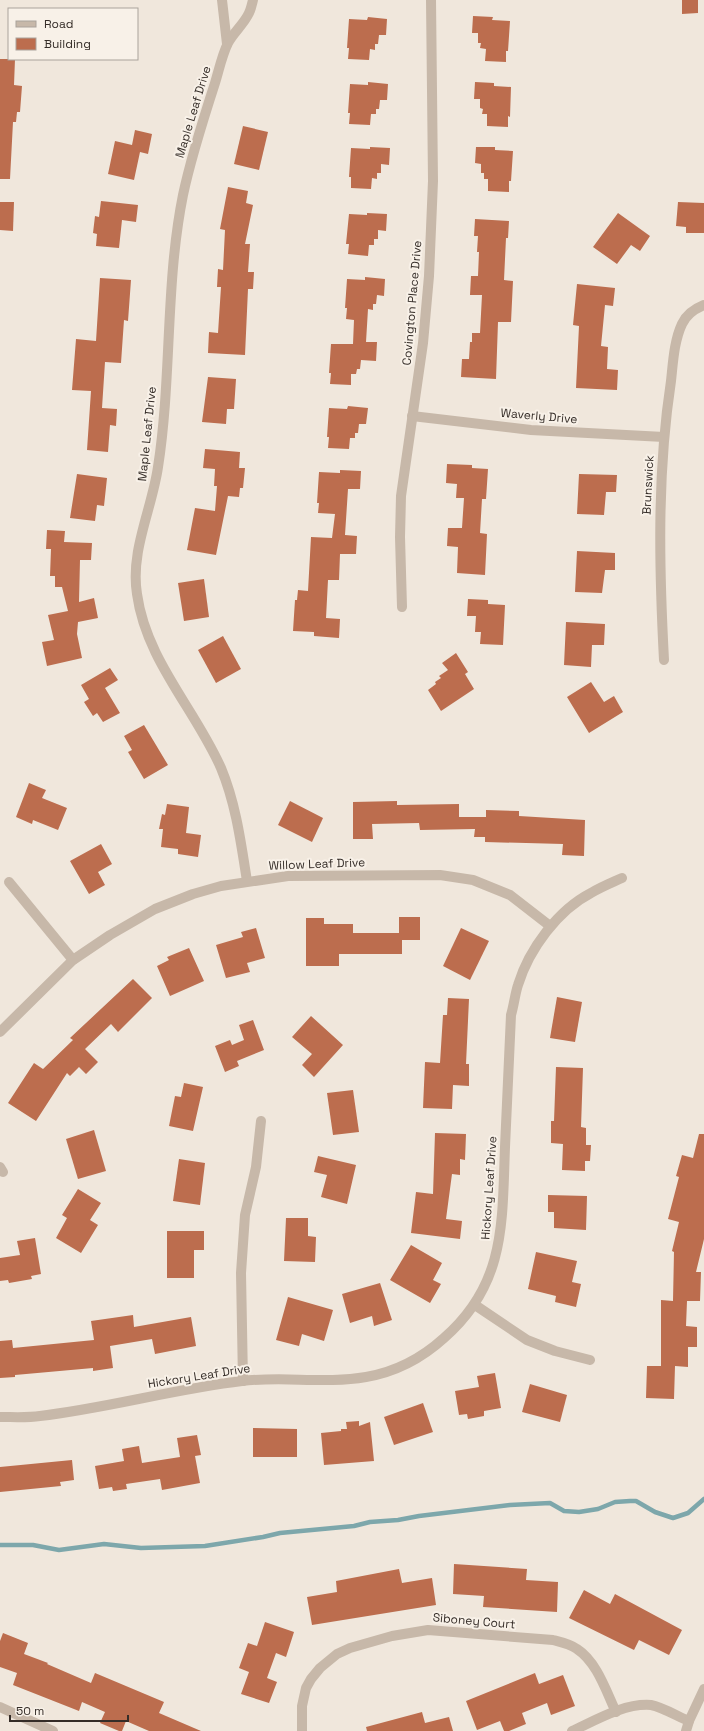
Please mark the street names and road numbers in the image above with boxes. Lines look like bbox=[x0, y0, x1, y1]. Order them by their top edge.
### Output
street label: Maple Leaf Drive bbox=[171, 64, 215, 160]
street label: Covington Place Drive bbox=[399, 240, 425, 366]
street label: Maple Leaf Drive bbox=[134, 386, 160, 482]
street label: Waverly Drive bbox=[500, 405, 578, 427]
street label: Brunswick bbox=[638, 454, 658, 515]
street label: Willow Leaf Drive bbox=[268, 854, 366, 874]
street label: Hickory Leaf Drive bbox=[477, 1136, 501, 1240]
street label: Hickory Leaf Drive bbox=[147, 1360, 251, 1392]
street label: Siboney Court bbox=[432, 1609, 516, 1633]

